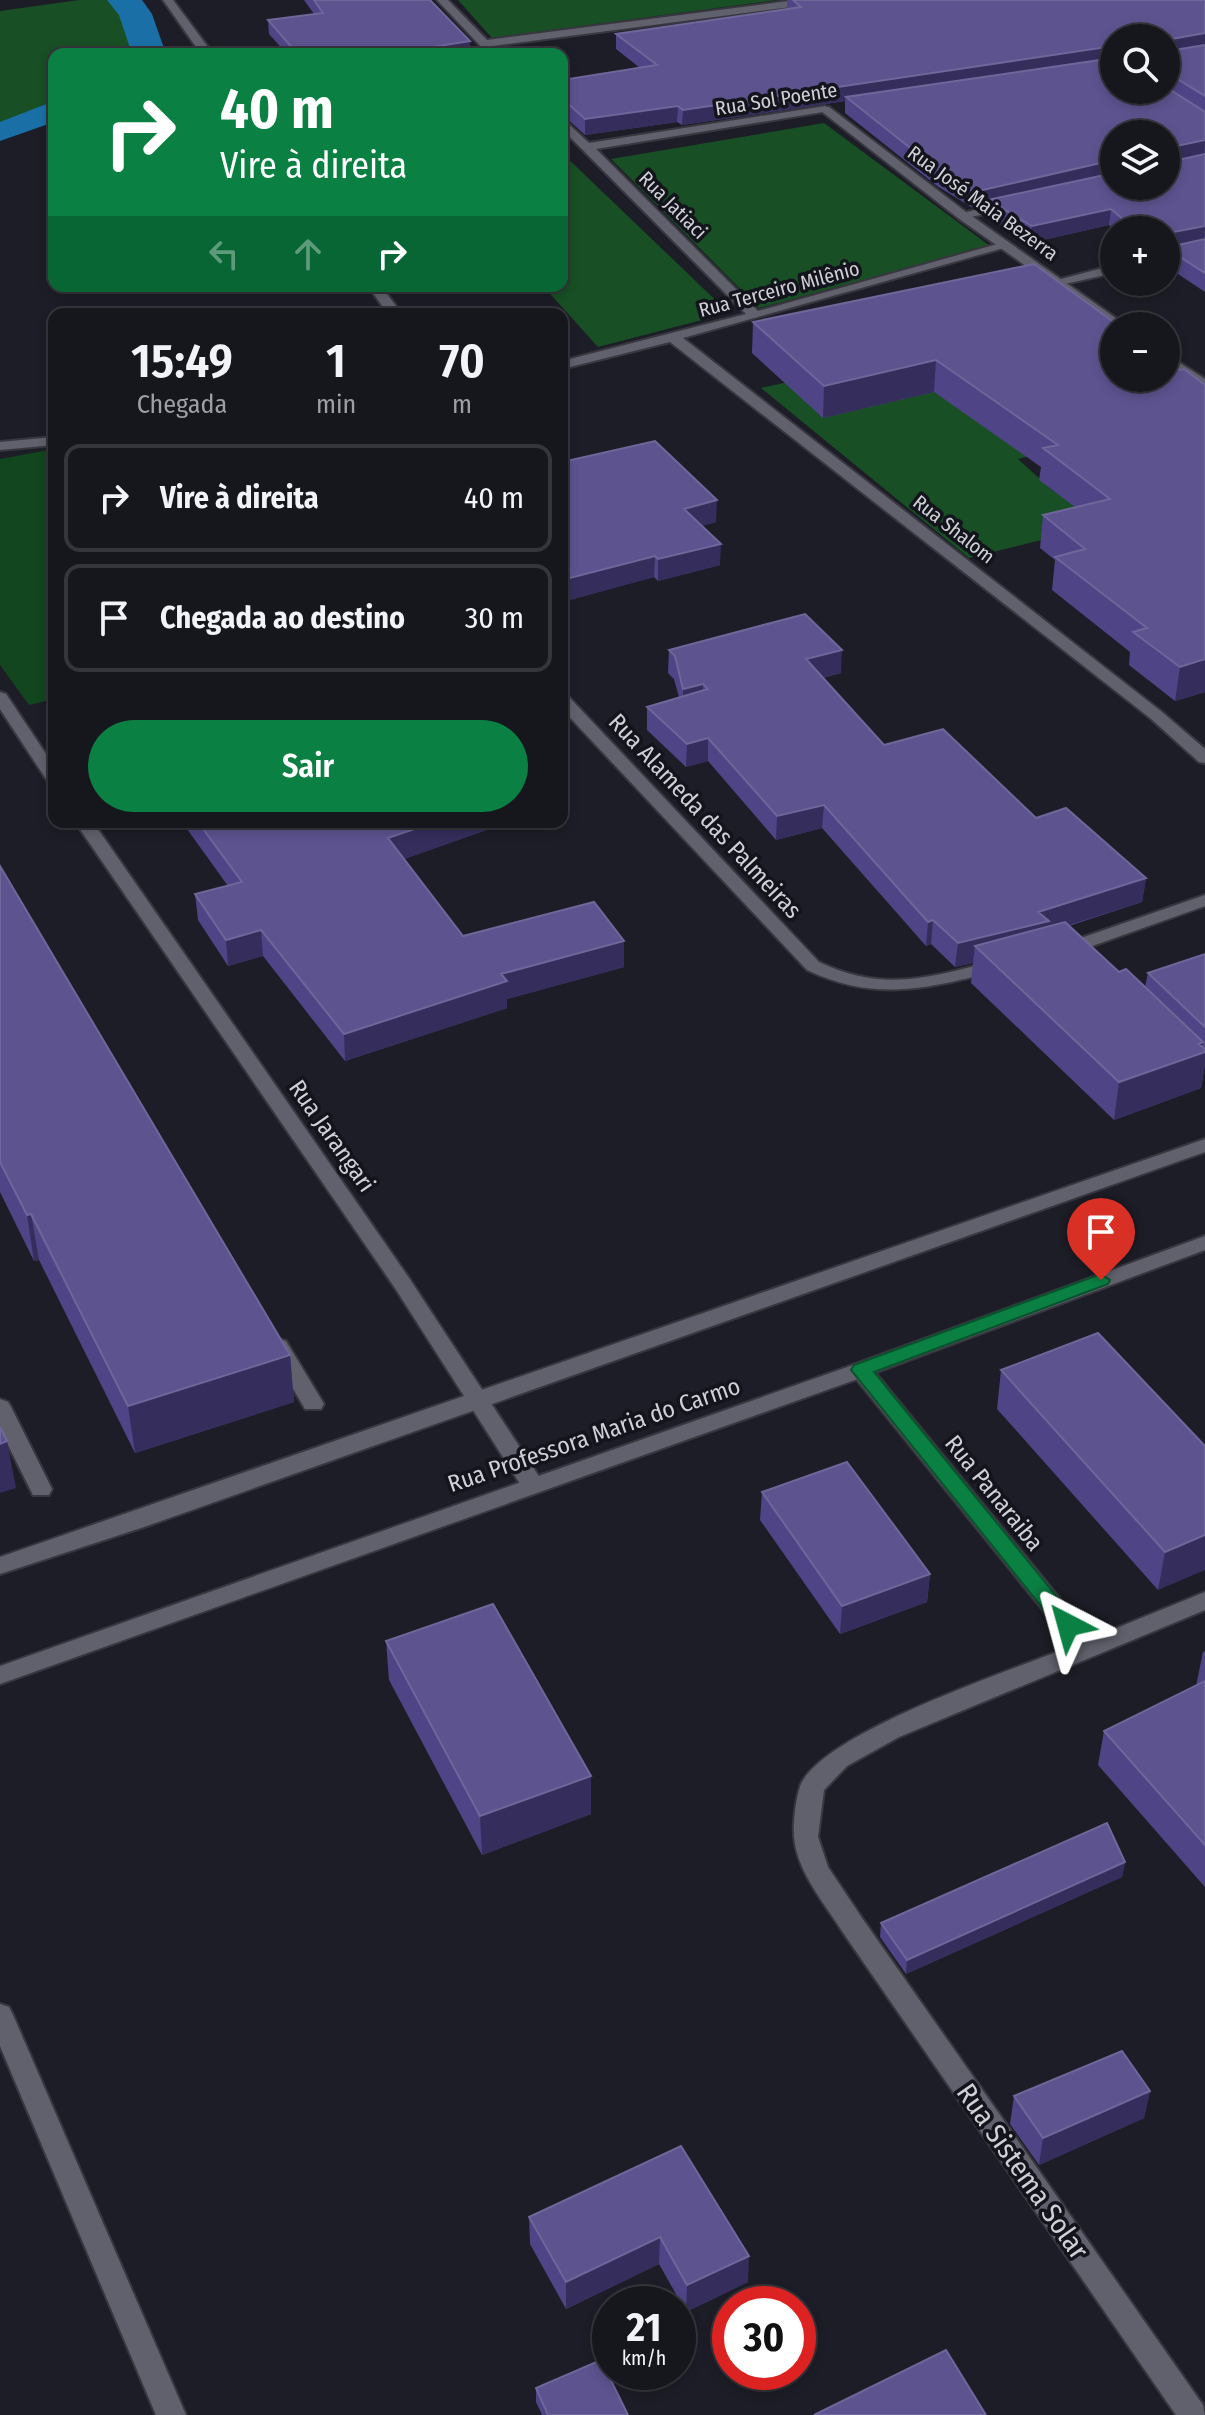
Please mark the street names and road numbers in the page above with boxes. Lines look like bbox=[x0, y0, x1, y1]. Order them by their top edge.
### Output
street label: Rua Sol Poente bbox=[713, 78, 839, 120]
street label: Rua José Maia Bezerra bbox=[903, 140, 1063, 266]
street label: Rua Jatiaci bbox=[634, 166, 712, 244]
street label: Rua Terceiro Milênio bbox=[696, 256, 862, 322]
street label: Rua Shalom bbox=[908, 490, 1000, 568]
street label: Rua Alameda das Palmeiras bbox=[603, 708, 807, 924]
street label: Rua Jarangari bbox=[283, 1075, 381, 1197]
street label: Rua Professora Maria do Carmo bbox=[444, 1372, 744, 1498]
street label: Rua Panaraiba bbox=[939, 1430, 1049, 1556]
street label: Rua Sistema Solar bbox=[950, 2077, 1096, 2266]

